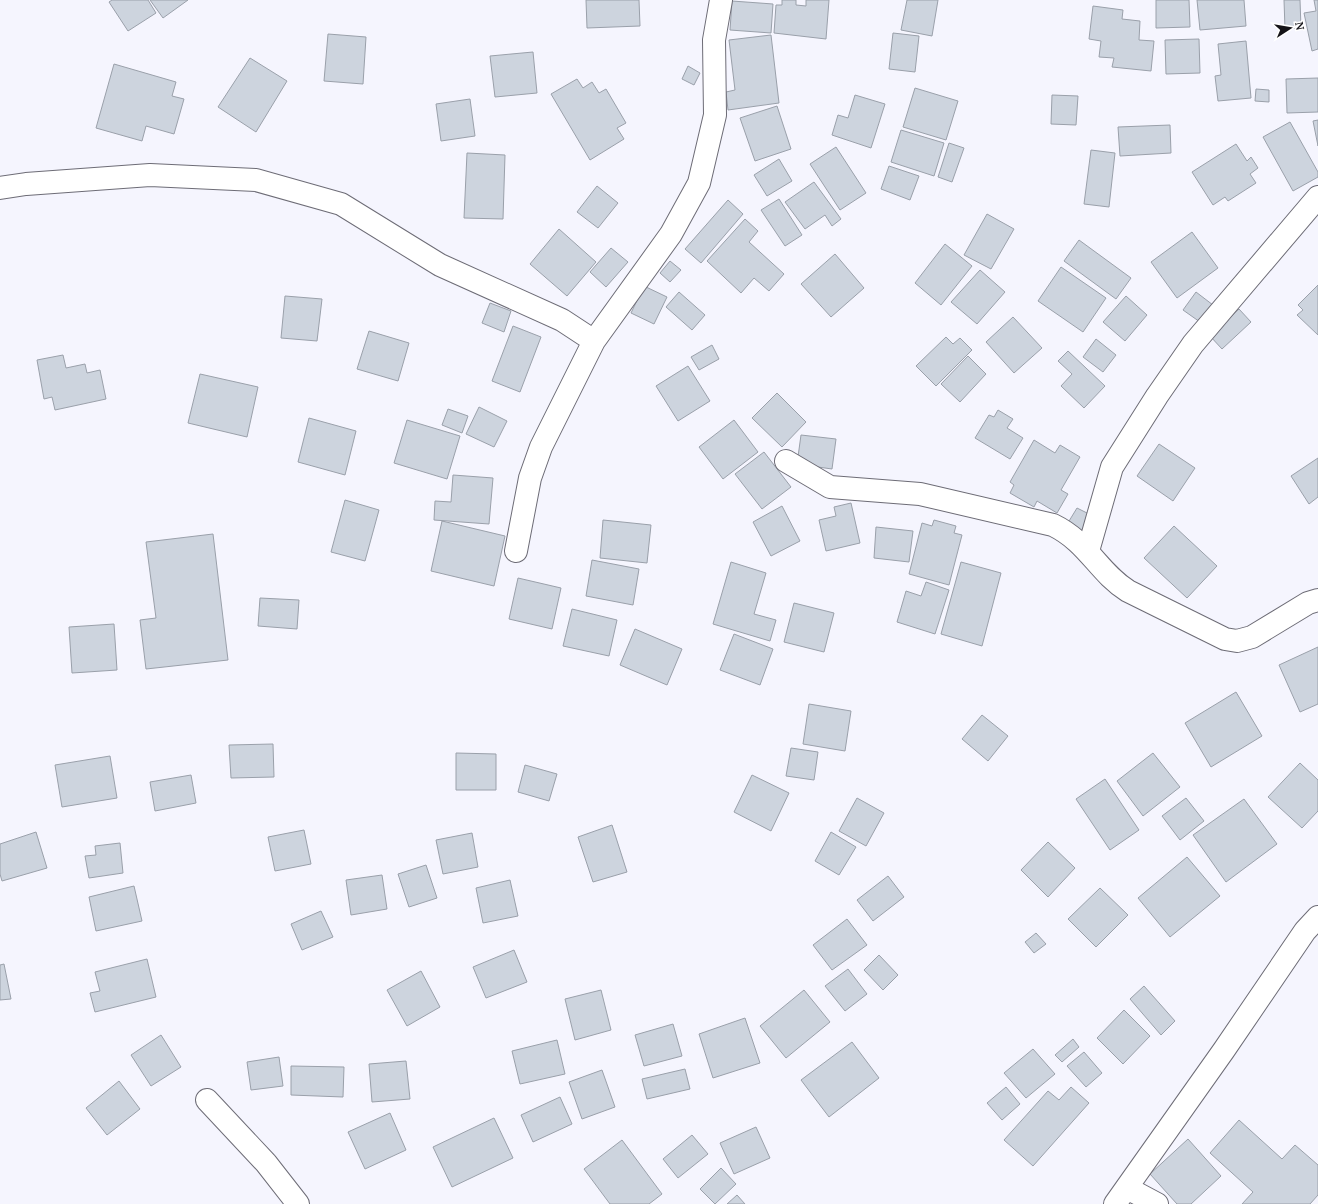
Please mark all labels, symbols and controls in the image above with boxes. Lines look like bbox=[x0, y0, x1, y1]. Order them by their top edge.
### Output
north arrow bbox=[1270, 8, 1310, 48]
text: N bbox=[1292, 20, 1308, 32]

